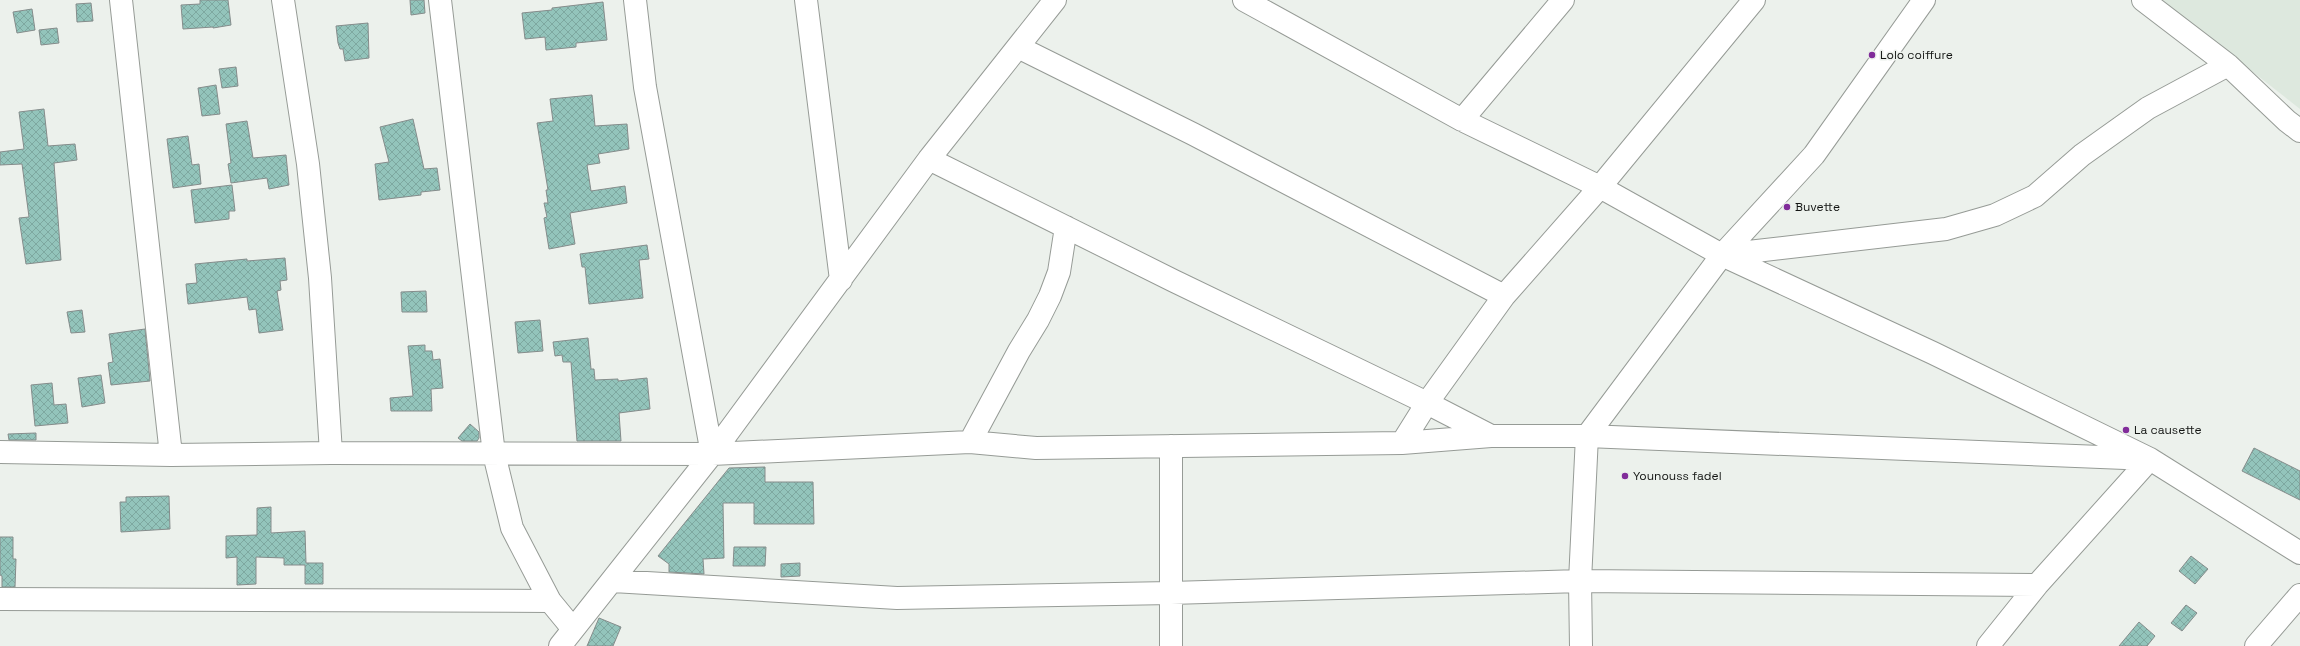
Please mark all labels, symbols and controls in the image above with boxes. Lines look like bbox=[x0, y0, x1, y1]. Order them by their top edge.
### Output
place label: Lolo coiffure bbox=[1880, 47, 1953, 63]
marker: Lolo coiffure bbox=[1867, 50, 1877, 60]
place label: Buvette bbox=[1795, 199, 1840, 215]
marker: Buvette bbox=[1782, 202, 1792, 212]
place label: La causette bbox=[2134, 422, 2202, 438]
marker: La causette bbox=[2121, 425, 2131, 435]
place label: Younouss fadel bbox=[1633, 468, 1722, 484]
marker: Younouss fadel bbox=[1620, 471, 1630, 481]

